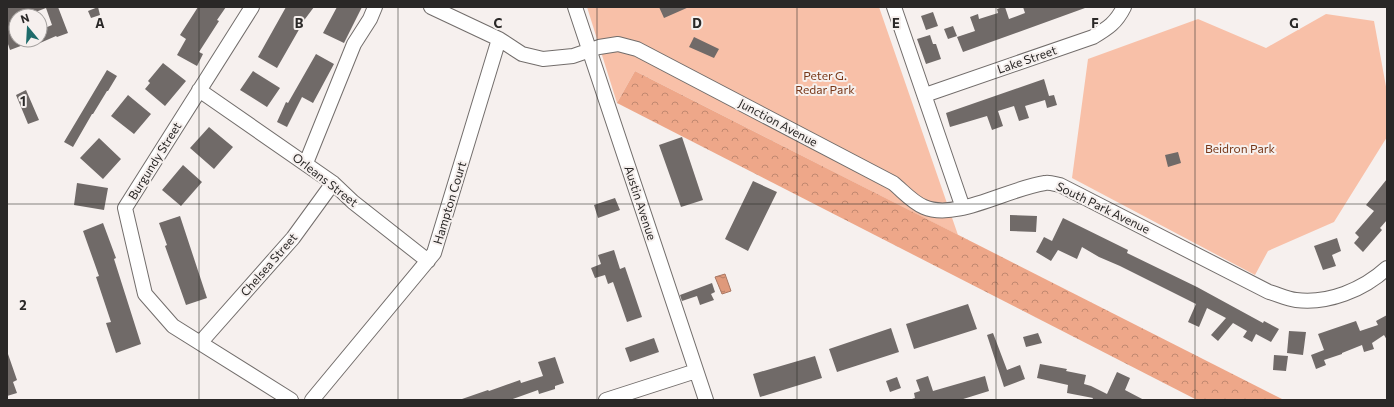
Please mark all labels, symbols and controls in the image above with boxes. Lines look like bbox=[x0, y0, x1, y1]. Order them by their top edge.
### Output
north arrow bbox=[8, 8, 48, 48]
text: N bbox=[19, 11, 31, 25]
text: A bbox=[95, 15, 105, 31]
text: B bbox=[295, 15, 304, 31]
text: C bbox=[494, 15, 503, 31]
text: D bbox=[692, 15, 702, 31]
text: E bbox=[892, 15, 900, 31]
text: F bbox=[1091, 15, 1099, 31]
text: G bbox=[1289, 15, 1299, 31]
street label: Lake Street bbox=[995, 42, 1058, 76]
park label: Peter G. Redar Park bbox=[795, 68, 855, 96]
text: 1 bbox=[20, 93, 26, 109]
street label: Junction Avenue bbox=[736, 95, 820, 150]
street label: Burgundy Street bbox=[125, 119, 184, 202]
park label: Beidron Park bbox=[1205, 141, 1276, 155]
street label: Orleans Street bbox=[290, 149, 361, 209]
street label: Hampton Court bbox=[430, 160, 468, 246]
street label: Austin Avenue bbox=[622, 164, 660, 242]
street label: South Park Avenue bbox=[1054, 178, 1153, 236]
street label: Chelsea Street bbox=[237, 230, 299, 299]
text: 2 bbox=[19, 297, 27, 313]

